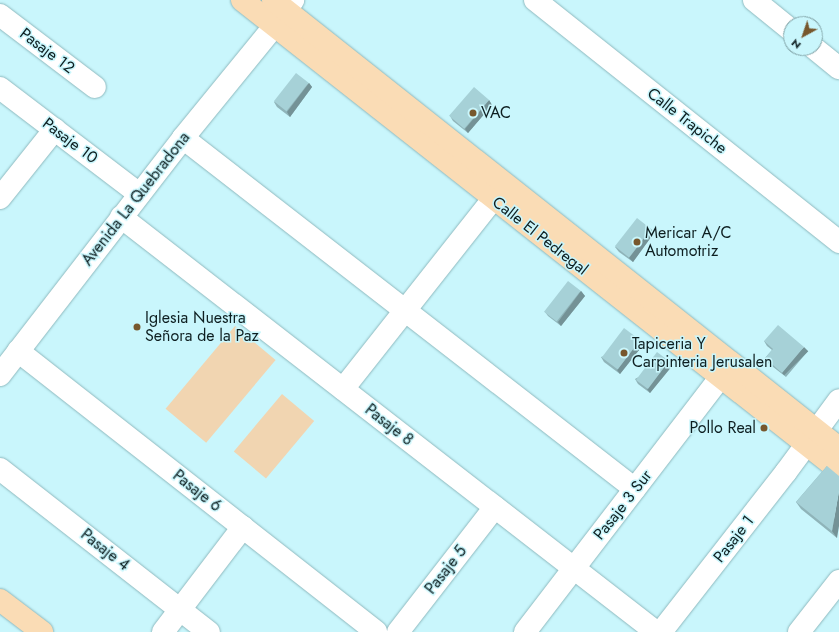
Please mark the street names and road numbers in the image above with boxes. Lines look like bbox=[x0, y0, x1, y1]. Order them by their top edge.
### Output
street label: Pasaje 12 bbox=[16, 24, 78, 78]
street label: Calle Trapiche bbox=[643, 84, 731, 158]
street label: Pasaje 10 bbox=[39, 114, 101, 168]
street label: Avenida La Quebradona bbox=[78, 128, 194, 270]
street label: Calle El Pedregal bbox=[488, 193, 592, 279]
street label: Pasaje 8 bbox=[361, 400, 417, 450]
street label: Pasaje 6 bbox=[169, 466, 225, 516]
street label: Pasaje 3 Sur bbox=[590, 466, 656, 544]
street label: Pasaje 1 bbox=[710, 512, 758, 566]
street label: Pasaje 4 bbox=[77, 525, 133, 575]
street label: Pasaje 5 bbox=[421, 542, 471, 598]

